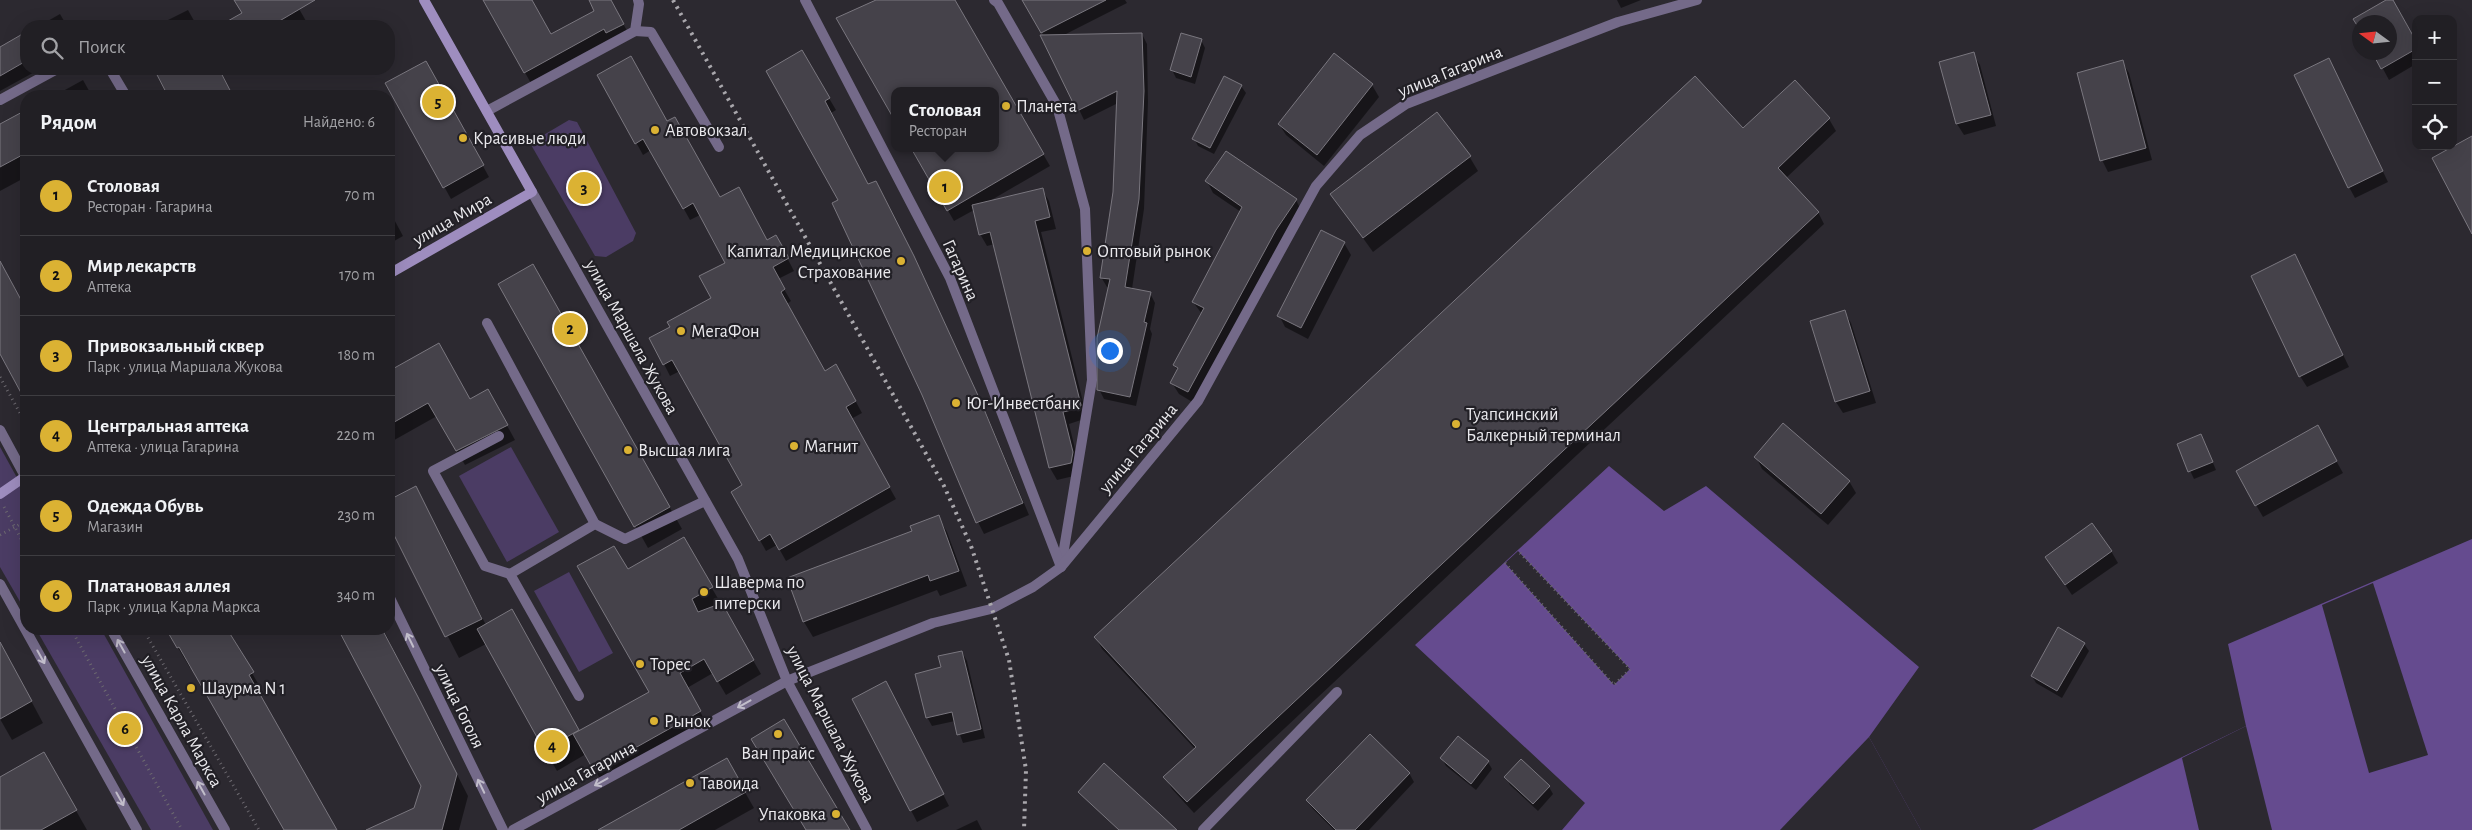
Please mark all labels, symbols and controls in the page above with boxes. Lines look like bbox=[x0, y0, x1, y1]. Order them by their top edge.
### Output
north arrow bbox=[2352, 15, 2397, 60]
map controls bbox=[2412, 15, 2457, 150]
button: + bbox=[2412, 15, 2457, 60]
search box bbox=[20, 20, 395, 75]
icon: search bbox=[38, 34, 66, 62]
text: Поиск bbox=[78, 38, 125, 57]
street label: улица Гагарина bbox=[1395, 43, 1505, 101]
button: − bbox=[2412, 60, 2457, 105]
pin: 5 bbox=[422, 83, 454, 121]
popup bbox=[891, 87, 999, 152]
place label: Планета bbox=[1016, 98, 1077, 116]
marker: Планета bbox=[1000, 100, 1012, 112]
text: Столовая bbox=[909, 101, 981, 120]
button: locate bbox=[2412, 105, 2457, 150]
text: Рядом bbox=[40, 112, 97, 133]
text: Найдено: 6 bbox=[303, 114, 375, 130]
place label: Автовокзал bbox=[665, 122, 748, 140]
text: Ресторан bbox=[909, 123, 967, 139]
marker: Автовокзал bbox=[649, 124, 661, 136]
place label: Красивые люди bbox=[473, 130, 586, 148]
marker: Красивые люди bbox=[457, 132, 469, 144]
pin: 1 bbox=[929, 168, 961, 206]
pin: 3 bbox=[568, 169, 600, 207]
text: Столовая bbox=[87, 177, 160, 196]
text: 1 bbox=[53, 187, 59, 203]
text: 70 m bbox=[344, 187, 375, 203]
street label: улица Мира bbox=[409, 190, 495, 250]
text: Ресторан · Гагарина bbox=[87, 199, 213, 215]
street label: Гагарина bbox=[939, 237, 982, 304]
place label: Капитал Медицинское Страхование bbox=[727, 243, 891, 282]
place label: Оптовый рынок bbox=[1097, 243, 1212, 261]
marker: Оптовый рынок bbox=[1081, 245, 1093, 257]
marker: Капитал Медицинское Страхование bbox=[895, 255, 907, 267]
street label: улица Маршала Жукова bbox=[581, 256, 681, 418]
text: Мир лекарств bbox=[87, 257, 196, 276]
text: 2 bbox=[52, 267, 60, 283]
text: 170 m bbox=[339, 267, 375, 283]
text: Аптека bbox=[87, 279, 132, 295]
pin: 2 bbox=[554, 310, 586, 348]
place label: МегаФон bbox=[691, 323, 760, 341]
marker: МегаФон bbox=[675, 325, 687, 337]
text: Привокзальный сквер bbox=[87, 337, 264, 356]
your location bbox=[1097, 338, 1123, 364]
text: 3 bbox=[53, 347, 59, 363]
text: 180 m bbox=[338, 347, 375, 363]
text: Парк · улица Маршала Жукова bbox=[87, 359, 283, 375]
place label: Юг-Инвестбанк bbox=[966, 394, 1080, 413]
marker: Юг-Инвестбанк bbox=[950, 397, 962, 409]
street label: улица Гагарина bbox=[1096, 400, 1181, 498]
place label: Туапсинский Балкерный терминал bbox=[1466, 406, 1621, 445]
text: Центральная аптека bbox=[87, 417, 249, 436]
marker: Туапсинский Балкерный терминал bbox=[1450, 418, 1462, 430]
text: 4 bbox=[52, 427, 60, 443]
text: 220 m bbox=[337, 427, 375, 443]
place label: Магнит bbox=[804, 438, 859, 456]
text: Аптека · улица Гагарина bbox=[87, 439, 239, 455]
marker: Магнит bbox=[788, 440, 800, 452]
place label: Высшая лига bbox=[638, 442, 730, 460]
marker: Высшая лига bbox=[622, 444, 634, 456]
text: Одежда Обувь bbox=[87, 497, 203, 516]
text: 5 bbox=[53, 507, 59, 523]
text: 230 m bbox=[337, 507, 375, 523]
text: Магазин bbox=[87, 519, 143, 535]
place label: Шаверма по питерски bbox=[714, 574, 804, 613]
text: Платановая аллея bbox=[87, 577, 231, 596]
marker: Шаверма по питерски bbox=[698, 586, 710, 598]
text: 6 bbox=[52, 587, 60, 603]
text: 340 m bbox=[337, 587, 375, 603]
text: Парк · улица Карла Маркса bbox=[87, 599, 260, 615]
one-way arrow bbox=[405, 633, 414, 648]
one-way arrow bbox=[116, 639, 125, 654]
street label: улица Маршала Жукова bbox=[782, 642, 877, 806]
one-way arrow bbox=[36, 649, 46, 663]
street label: улица Карла Маркса bbox=[137, 652, 225, 791]
place label: Торес bbox=[650, 656, 691, 674]
marker: Торес bbox=[634, 658, 646, 670]
street label: улица Гоголя bbox=[431, 661, 487, 751]
place label: Шаурма N 1 bbox=[201, 680, 286, 698]
marker: Шаурма N 1 bbox=[185, 682, 197, 694]
one-way arrow bbox=[737, 700, 752, 709]
pin: 6 bbox=[109, 710, 141, 748]
place label: Рынок bbox=[664, 713, 711, 731]
marker: Рынок bbox=[648, 715, 660, 727]
pin: 4 bbox=[536, 727, 568, 765]
marker: Ван прайс bbox=[772, 728, 784, 740]
street label: улица Гагарина bbox=[533, 738, 639, 808]
place label: Ван прайс bbox=[741, 745, 815, 763]
place label: Тавоида bbox=[700, 775, 759, 793]
one-way arrow bbox=[594, 777, 609, 787]
marker: Тавоида bbox=[684, 777, 696, 789]
one-way arrow bbox=[476, 779, 486, 794]
one-way arrow bbox=[196, 780, 206, 795]
one-way arrow bbox=[115, 791, 125, 805]
place label: Упаковка bbox=[758, 806, 826, 824]
marker: Упаковка bbox=[830, 808, 842, 820]

